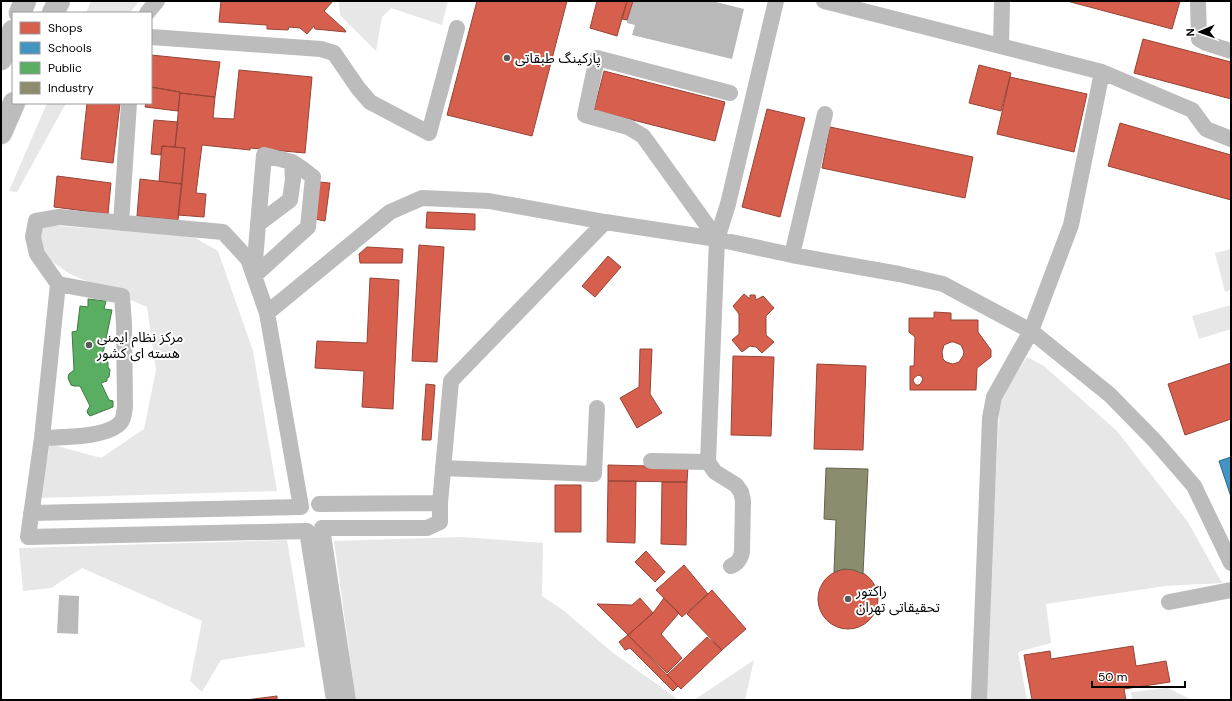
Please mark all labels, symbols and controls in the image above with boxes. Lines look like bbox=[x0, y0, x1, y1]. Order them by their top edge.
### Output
legend bbox=[12, 12, 152, 104]
north arrow bbox=[1180, 12, 1220, 52]
text: Shops bbox=[48, 20, 83, 36]
text: N bbox=[1183, 28, 1197, 37]
text: Schools bbox=[48, 40, 92, 56]
place label: پارکینگ طبقاتی bbox=[515, 49, 601, 68]
marker: پارکینگ طبقاتی bbox=[502, 53, 512, 63]
text: Public bbox=[48, 60, 82, 76]
text: Industry bbox=[48, 80, 94, 96]
place label: مرکز نظام ایمنی هسته ای کشور bbox=[96, 328, 183, 362]
marker: مرکز نظام ایمنی هسته ای کشور bbox=[84, 340, 94, 350]
place label: راکتور تحقیقاتی تهران bbox=[855, 582, 940, 616]
marker: راکتور تحقیقاتی تهران bbox=[843, 594, 853, 604]
scale bar bbox=[1092, 663, 1185, 689]
text: 50 m bbox=[1098, 669, 1127, 685]

